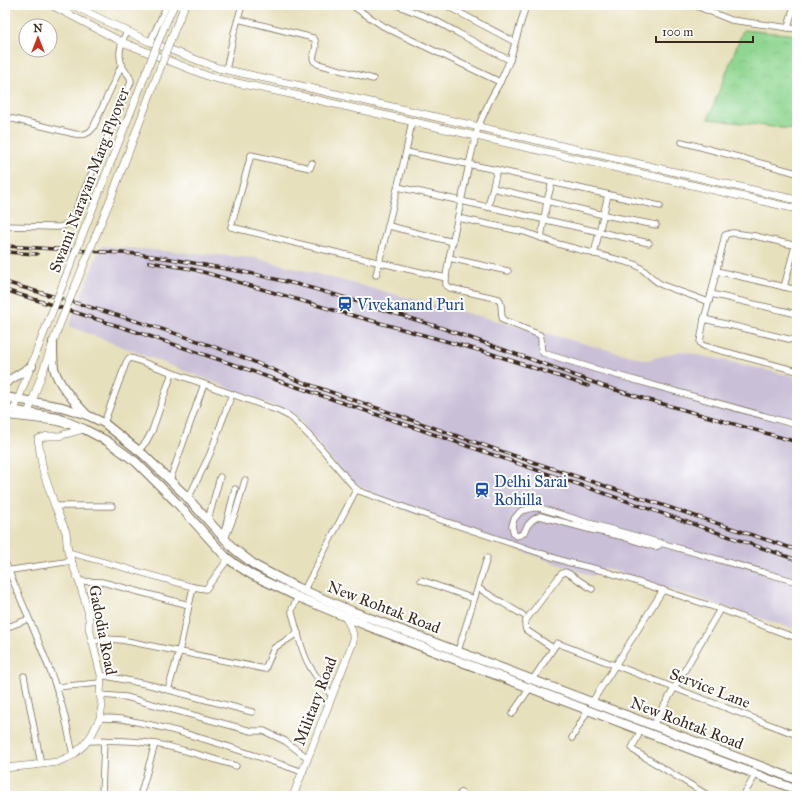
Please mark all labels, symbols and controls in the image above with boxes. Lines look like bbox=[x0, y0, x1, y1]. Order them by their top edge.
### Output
north arrow bbox=[18, 18, 58, 58]
scale bar bbox=[656, 18, 753, 44]
text: N bbox=[33, 22, 43, 35]
text: 100 m bbox=[662, 25, 693, 39]
street label: Swami Narayan Marg Flyover bbox=[45, 85, 134, 276]
station icon: Vivekanand Puri bbox=[336, 295, 354, 313]
place label: Vivekanand Puri bbox=[356, 295, 465, 314]
place label: Delhi Sarai Rohilla bbox=[494, 472, 568, 509]
station icon: Delhi Sarai Rohilla bbox=[473, 481, 491, 499]
street label: New Rohtak Road bbox=[325, 577, 443, 637]
street label: Gadodia Road bbox=[85, 583, 121, 677]
street label: Military Road bbox=[289, 654, 341, 748]
street label: Service Lane bbox=[667, 664, 753, 712]
street label: New Rohtak Road bbox=[628, 693, 746, 753]

